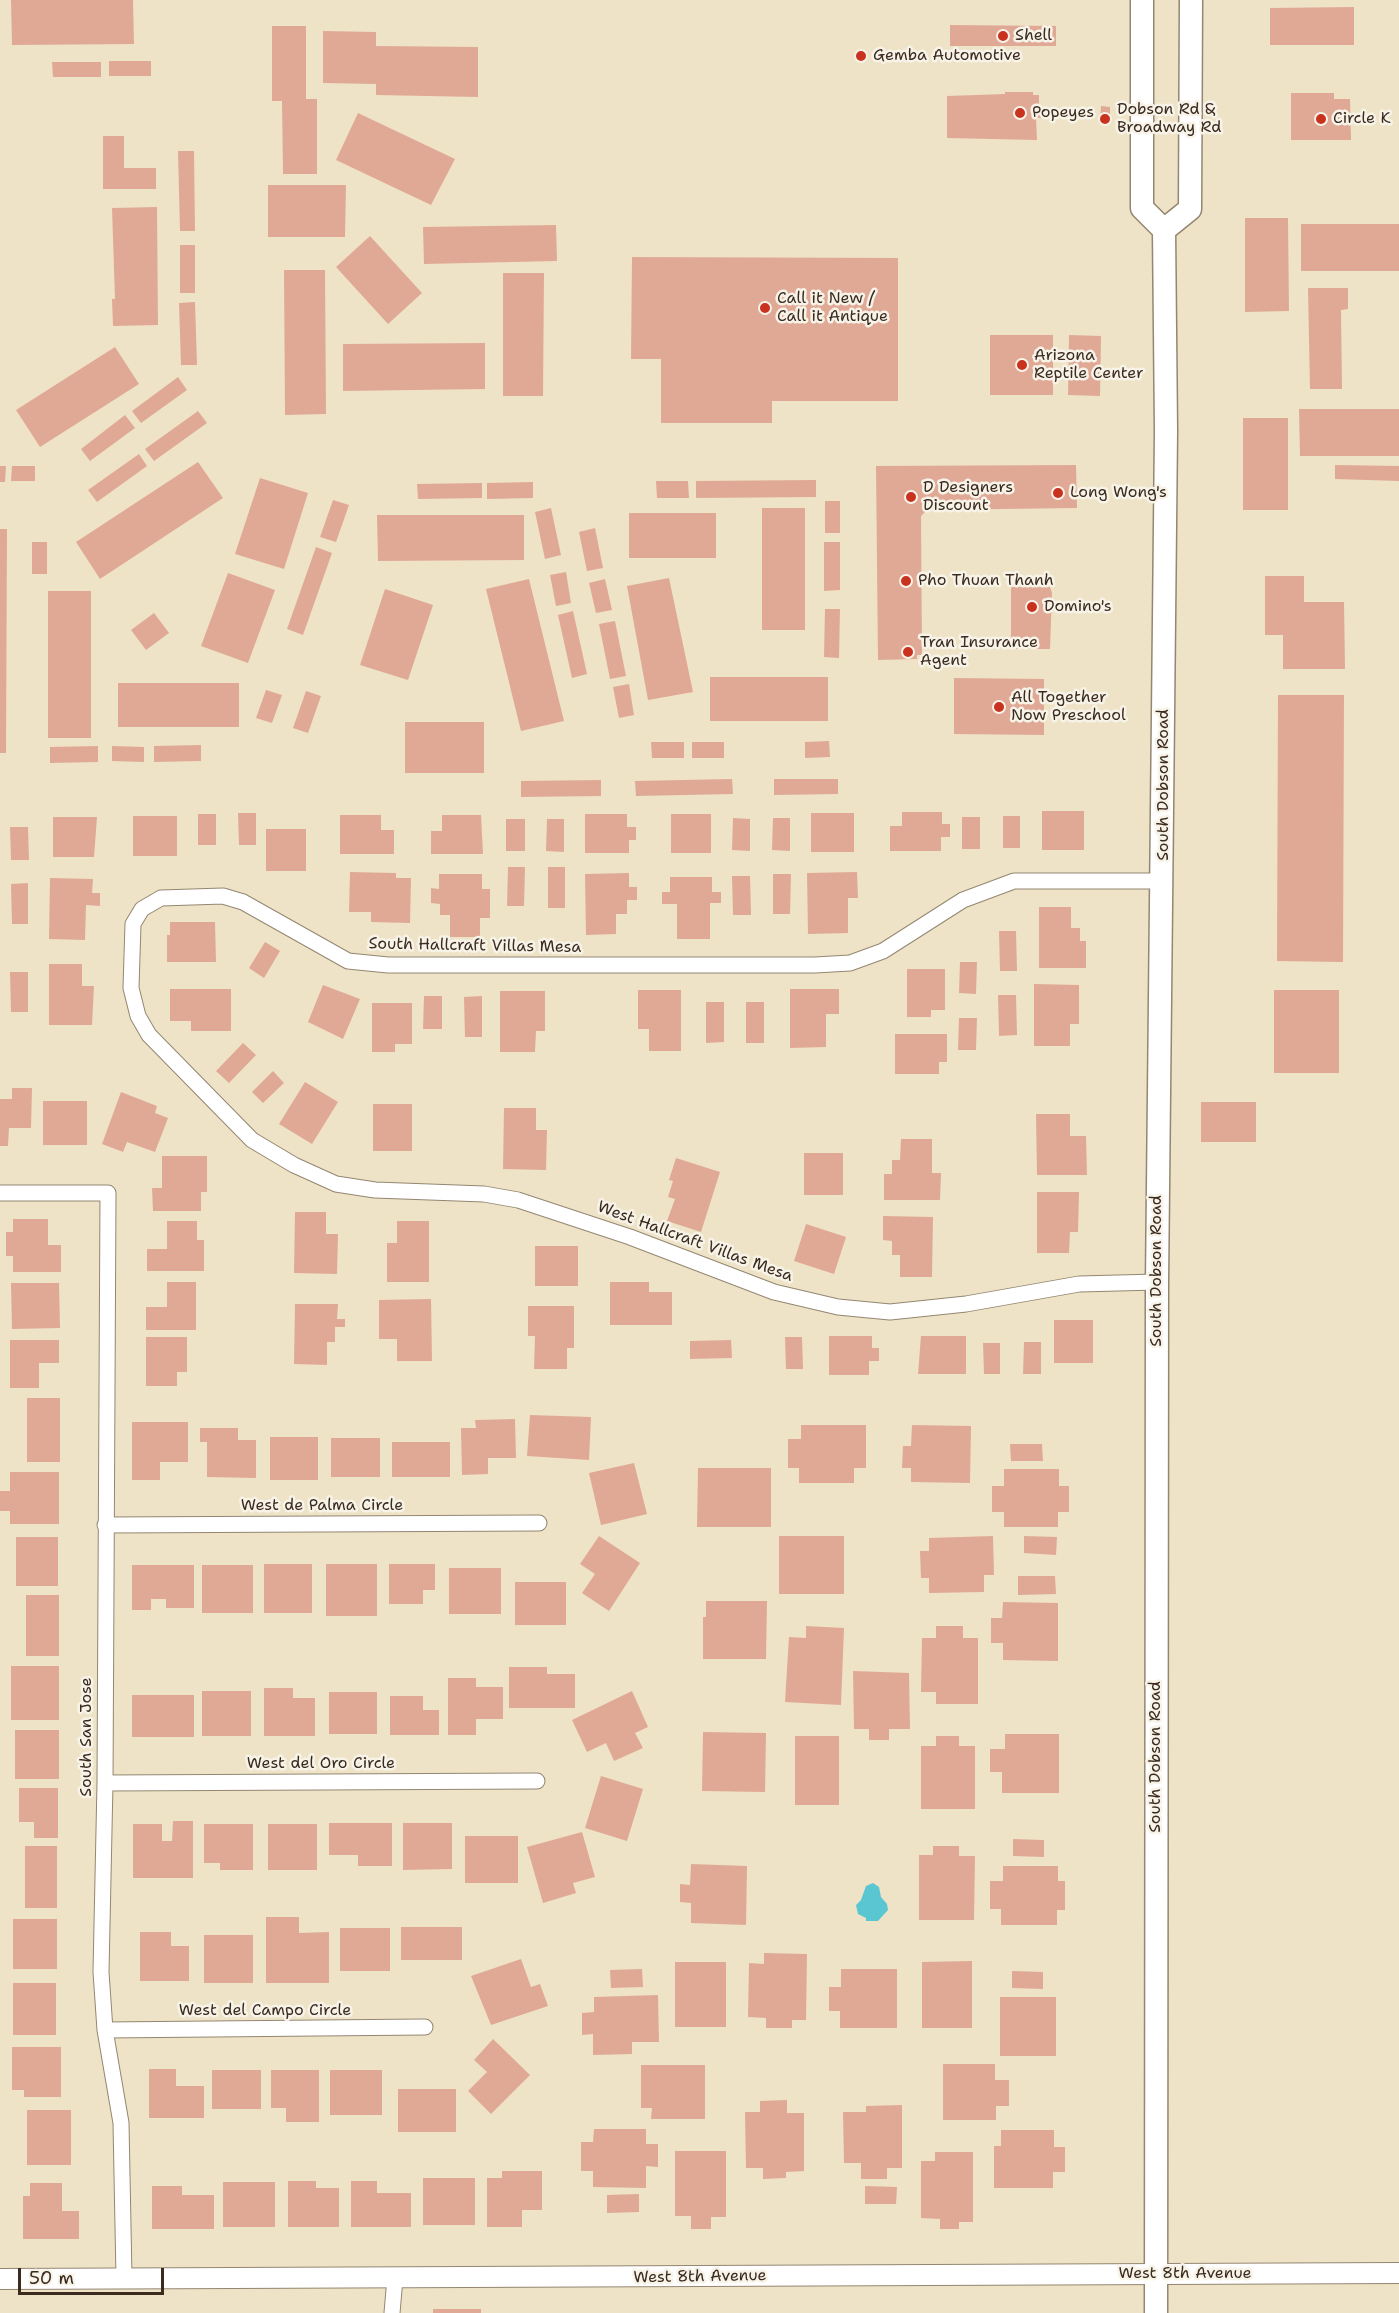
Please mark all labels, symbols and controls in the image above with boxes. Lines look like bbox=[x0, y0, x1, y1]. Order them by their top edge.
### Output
place label: Shell bbox=[1015, 26, 1052, 46]
marker: Shell bbox=[996, 29, 1010, 43]
place label: Gemba Automotive bbox=[873, 46, 1021, 66]
marker: Gemba Automotive bbox=[854, 49, 868, 63]
place label: Dobson Rd & Broadway Rd bbox=[1117, 100, 1221, 138]
place label: Popeyes bbox=[1032, 103, 1094, 123]
marker: Popeyes bbox=[1013, 106, 1027, 120]
place label: Circle K bbox=[1333, 109, 1391, 129]
marker: Dobson Rd & Broadway Rd bbox=[1098, 112, 1112, 126]
marker: Circle K bbox=[1314, 112, 1328, 126]
place label: Call it New / Call it Antique bbox=[777, 289, 888, 327]
marker: Call it New / Call it Antique bbox=[758, 301, 772, 315]
place label: Arizona Reptile Center bbox=[1034, 346, 1144, 384]
marker: Arizona Reptile Center bbox=[1015, 358, 1029, 372]
place label: D Designers Discount bbox=[923, 478, 1013, 516]
place label: Long Wong's bbox=[1070, 483, 1167, 503]
marker: Long Wong's bbox=[1051, 486, 1065, 500]
marker: D Designers Discount bbox=[904, 490, 918, 504]
place label: Pho Thuan Thanh bbox=[918, 571, 1054, 591]
marker: Pho Thuan Thanh bbox=[899, 574, 913, 588]
place label: Domino's bbox=[1044, 597, 1112, 617]
marker: Domino's bbox=[1025, 600, 1039, 614]
place label: Tran Insurance Agent bbox=[920, 633, 1038, 671]
marker: Tran Insurance Agent bbox=[901, 645, 915, 659]
place label: All Together Now Preschool bbox=[1011, 688, 1126, 726]
marker: All Together Now Preschool bbox=[992, 700, 1006, 714]
street label: South Dobson Road bbox=[1154, 709, 1174, 861]
street label: South Hallcraft Villas Mesa bbox=[369, 935, 581, 957]
street label: South Dobson Road bbox=[1147, 1195, 1167, 1347]
street label: West Hallcraft Villas Mesa bbox=[595, 1198, 795, 1286]
street label: West de Palma Circle bbox=[241, 1496, 403, 1516]
street label: South San Jose bbox=[77, 1677, 97, 1797]
street label: South Dobson Road bbox=[1146, 1681, 1166, 1833]
street label: West del Oro Circle bbox=[247, 1754, 395, 1774]
street label: West del Campo Circle bbox=[179, 2001, 351, 2021]
scale bar bbox=[21, 2256, 166, 2294]
street label: West 8th Avenue bbox=[1118, 2264, 1252, 2284]
text: 50 m bbox=[29, 2266, 74, 2290]
street label: West 8th Avenue bbox=[633, 2266, 767, 2288]

